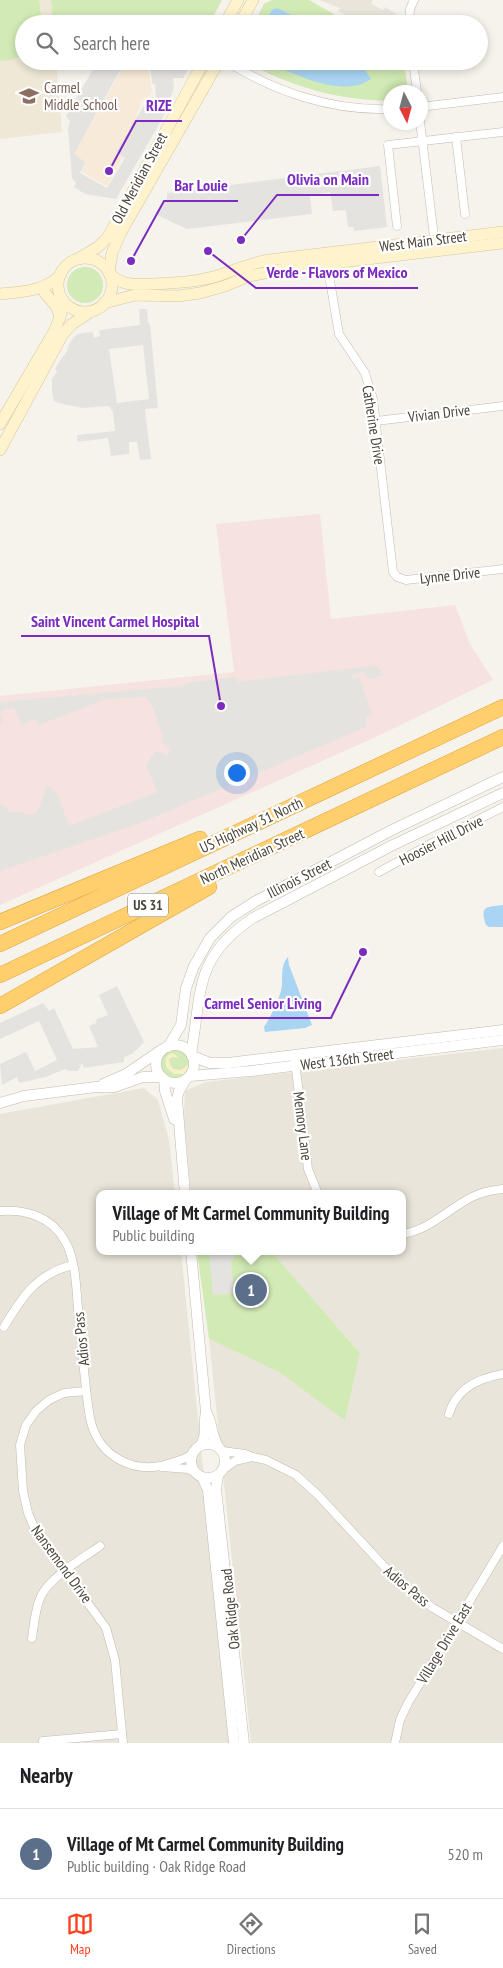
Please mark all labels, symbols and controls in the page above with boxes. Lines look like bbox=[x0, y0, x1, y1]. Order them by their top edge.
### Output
search box bbox=[15, 15, 488, 70]
icon: search bbox=[33, 29, 61, 57]
text: Search here bbox=[73, 31, 150, 55]
place label: Carmel Middle School bbox=[44, 78, 118, 114]
school or university icon: Carmel Middle School bbox=[18, 85, 40, 107]
north arrow bbox=[383, 85, 428, 130]
callout: RIZE bbox=[136, 90, 182, 121]
text: RIZE bbox=[146, 95, 172, 115]
street label: Old Meridian Street bbox=[107, 129, 171, 227]
callout: Olivia on Main bbox=[277, 164, 379, 195]
text: Olivia on Main bbox=[287, 169, 369, 189]
callout: Bar Louie bbox=[164, 170, 238, 201]
text: Bar Louie bbox=[174, 175, 228, 195]
street label: West Main Street bbox=[378, 226, 468, 256]
callout: Verde - Flavors of Mexico bbox=[256, 257, 418, 288]
text: Verde - Flavors of Mexico bbox=[265, 262, 408, 282]
street label: Catherine Drive bbox=[358, 384, 390, 466]
street label: Vivian Drive bbox=[406, 400, 471, 426]
street label: Lynne Drive bbox=[419, 562, 481, 588]
callout: Saint Vincent Carmel Hospital bbox=[21, 605, 209, 636]
text: Saint Vincent Carmel Hospital bbox=[31, 611, 199, 631]
your location bbox=[224, 760, 250, 786]
street label: US Highway 31 North bbox=[196, 793, 306, 857]
street label: Hoosier Hill Drive bbox=[396, 811, 486, 869]
street label: North Meridian Street bbox=[197, 824, 307, 888]
street label: Illinois Street bbox=[264, 854, 334, 902]
road number: US 31 bbox=[128, 894, 168, 916]
callout: Carmel Senior Living bbox=[194, 987, 331, 1018]
text: Carmel Senior Living bbox=[204, 993, 322, 1013]
street label: West 136th Street bbox=[300, 1044, 394, 1074]
street label: Memory Lane bbox=[289, 1090, 317, 1162]
popup bbox=[96, 1190, 406, 1255]
text: Village of Mt Carmel Community Building bbox=[113, 1201, 389, 1225]
text: Public building bbox=[113, 1225, 195, 1245]
pin: 1 bbox=[235, 1271, 267, 1309]
street label: Adios Pass bbox=[69, 1311, 93, 1367]
street label: Nansemond Drive bbox=[27, 1521, 97, 1607]
street label: Adios Pass bbox=[380, 1561, 434, 1611]
street label: Oak Ridge Road bbox=[216, 1568, 244, 1650]
street label: Village Drive East bbox=[412, 1599, 476, 1688]
text: Nearby bbox=[20, 1762, 73, 1789]
text: Village of Mt Carmel Community Building bbox=[67, 1832, 344, 1856]
text: 1 bbox=[32, 1844, 40, 1864]
text: 520 m bbox=[448, 1844, 483, 1864]
text: Public building · Oak Ridge Road bbox=[67, 1856, 246, 1876]
tab: Map bbox=[66, 1910, 94, 1958]
tab: Directions bbox=[227, 1910, 275, 1958]
tab: Saved bbox=[408, 1910, 437, 1958]

